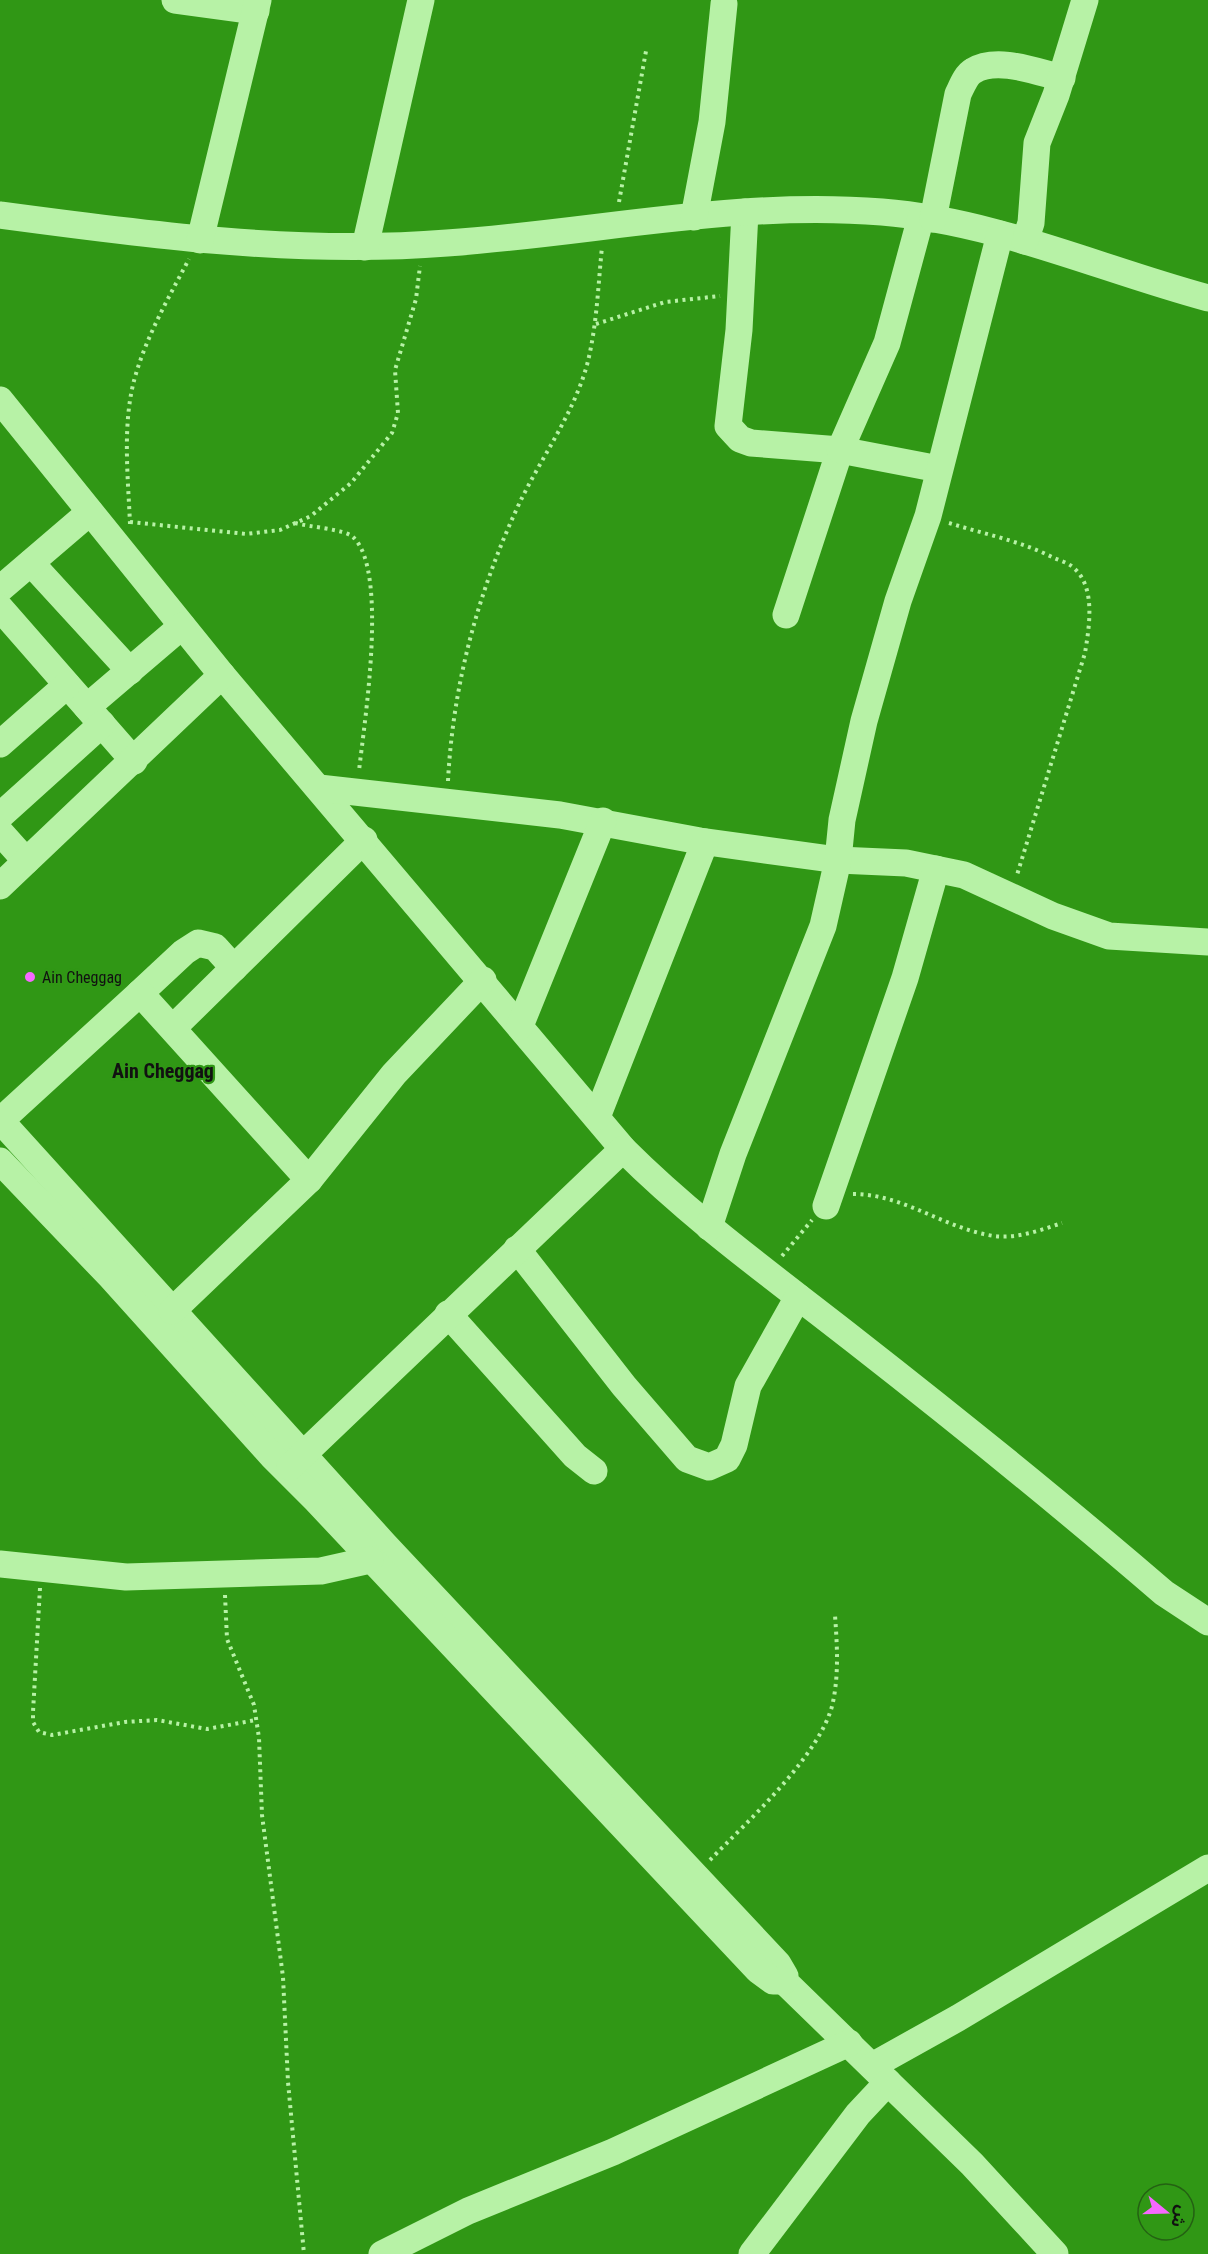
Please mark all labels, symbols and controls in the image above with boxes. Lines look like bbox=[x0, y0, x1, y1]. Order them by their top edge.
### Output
place label: Ain Cheggag bbox=[42, 968, 122, 987]
marker: Ain Cheggag bbox=[23, 970, 37, 984]
district label: Ain Cheggag bbox=[112, 1059, 214, 1083]
north arrow bbox=[1136, 2182, 1196, 2242]
text: ش bbox=[1167, 2203, 1192, 2230]

